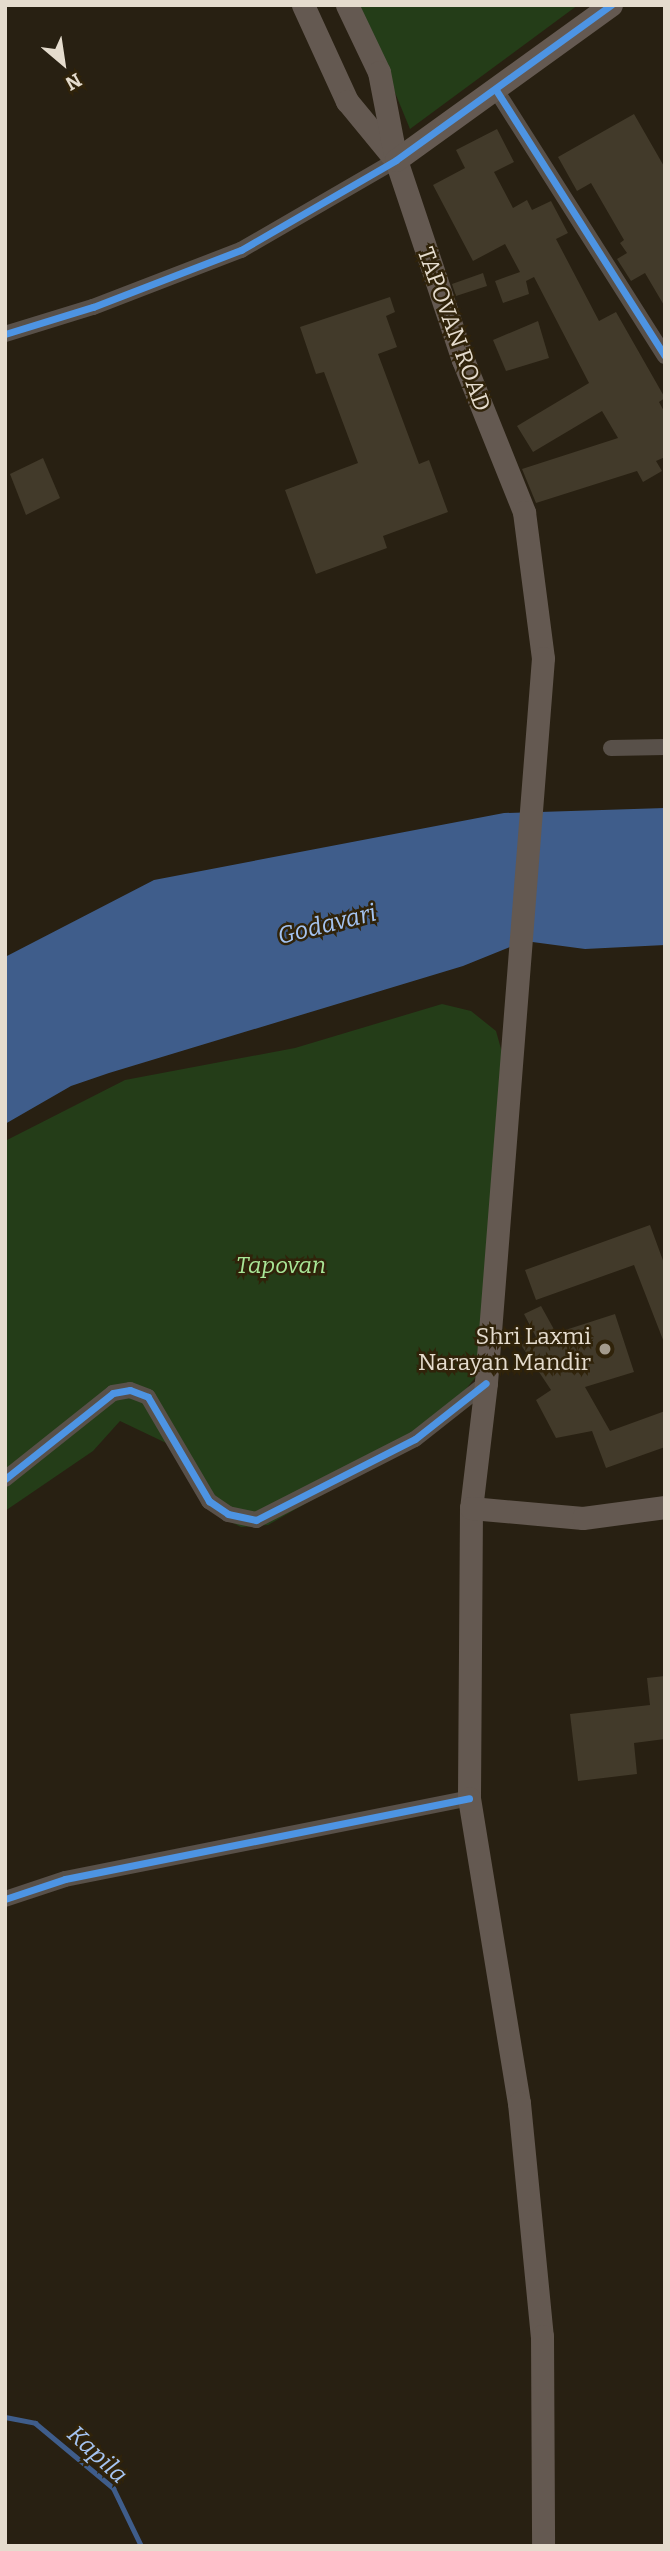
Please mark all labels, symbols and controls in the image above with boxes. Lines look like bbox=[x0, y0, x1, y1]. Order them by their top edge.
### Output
north arrow bbox=[28, 28, 98, 98]
text: N bbox=[61, 68, 85, 95]
street label: TAPOVAN ROAD bbox=[412, 243, 496, 415]
water label: Godavari bbox=[275, 899, 379, 951]
park label: Tapovan bbox=[236, 1251, 326, 1279]
place label: Shri Laxmi Narayan Mandir bbox=[418, 1322, 591, 1376]
marker: Shri Laxmi Narayan Mandir bbox=[597, 1341, 613, 1357]
water label: Kapila bbox=[61, 2420, 133, 2490]

